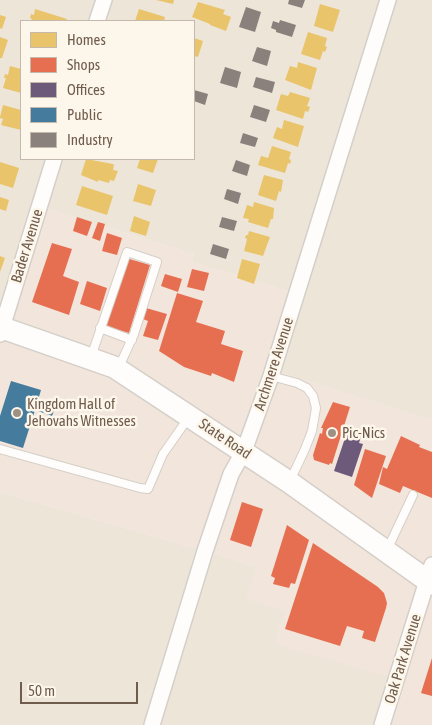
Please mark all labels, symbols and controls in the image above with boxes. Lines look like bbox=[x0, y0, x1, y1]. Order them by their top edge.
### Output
legend bbox=[20, 20, 195, 160]
text: Homes bbox=[67, 31, 106, 48]
text: Shops bbox=[67, 56, 100, 73]
text: Offices bbox=[67, 81, 105, 98]
text: Public bbox=[67, 106, 102, 123]
text: Industry bbox=[67, 131, 113, 148]
street label: Bader Avenue bbox=[7, 207, 47, 285]
street label: Archmere Avenue bbox=[250, 315, 298, 413]
place label: Kingdom Hall of Jehovahs Witnesses bbox=[27, 395, 136, 430]
marker: Kingdom Hall of Jehovahs Witnesses bbox=[11, 407, 23, 419]
street label: State Road bbox=[195, 415, 255, 463]
place label: Pic-Nics bbox=[342, 424, 385, 442]
marker: Pic-Nics bbox=[326, 427, 338, 439]
street label: Oak Park Avenue bbox=[381, 612, 425, 706]
scale bar bbox=[22, 672, 140, 704]
text: 50 m bbox=[28, 682, 55, 699]

